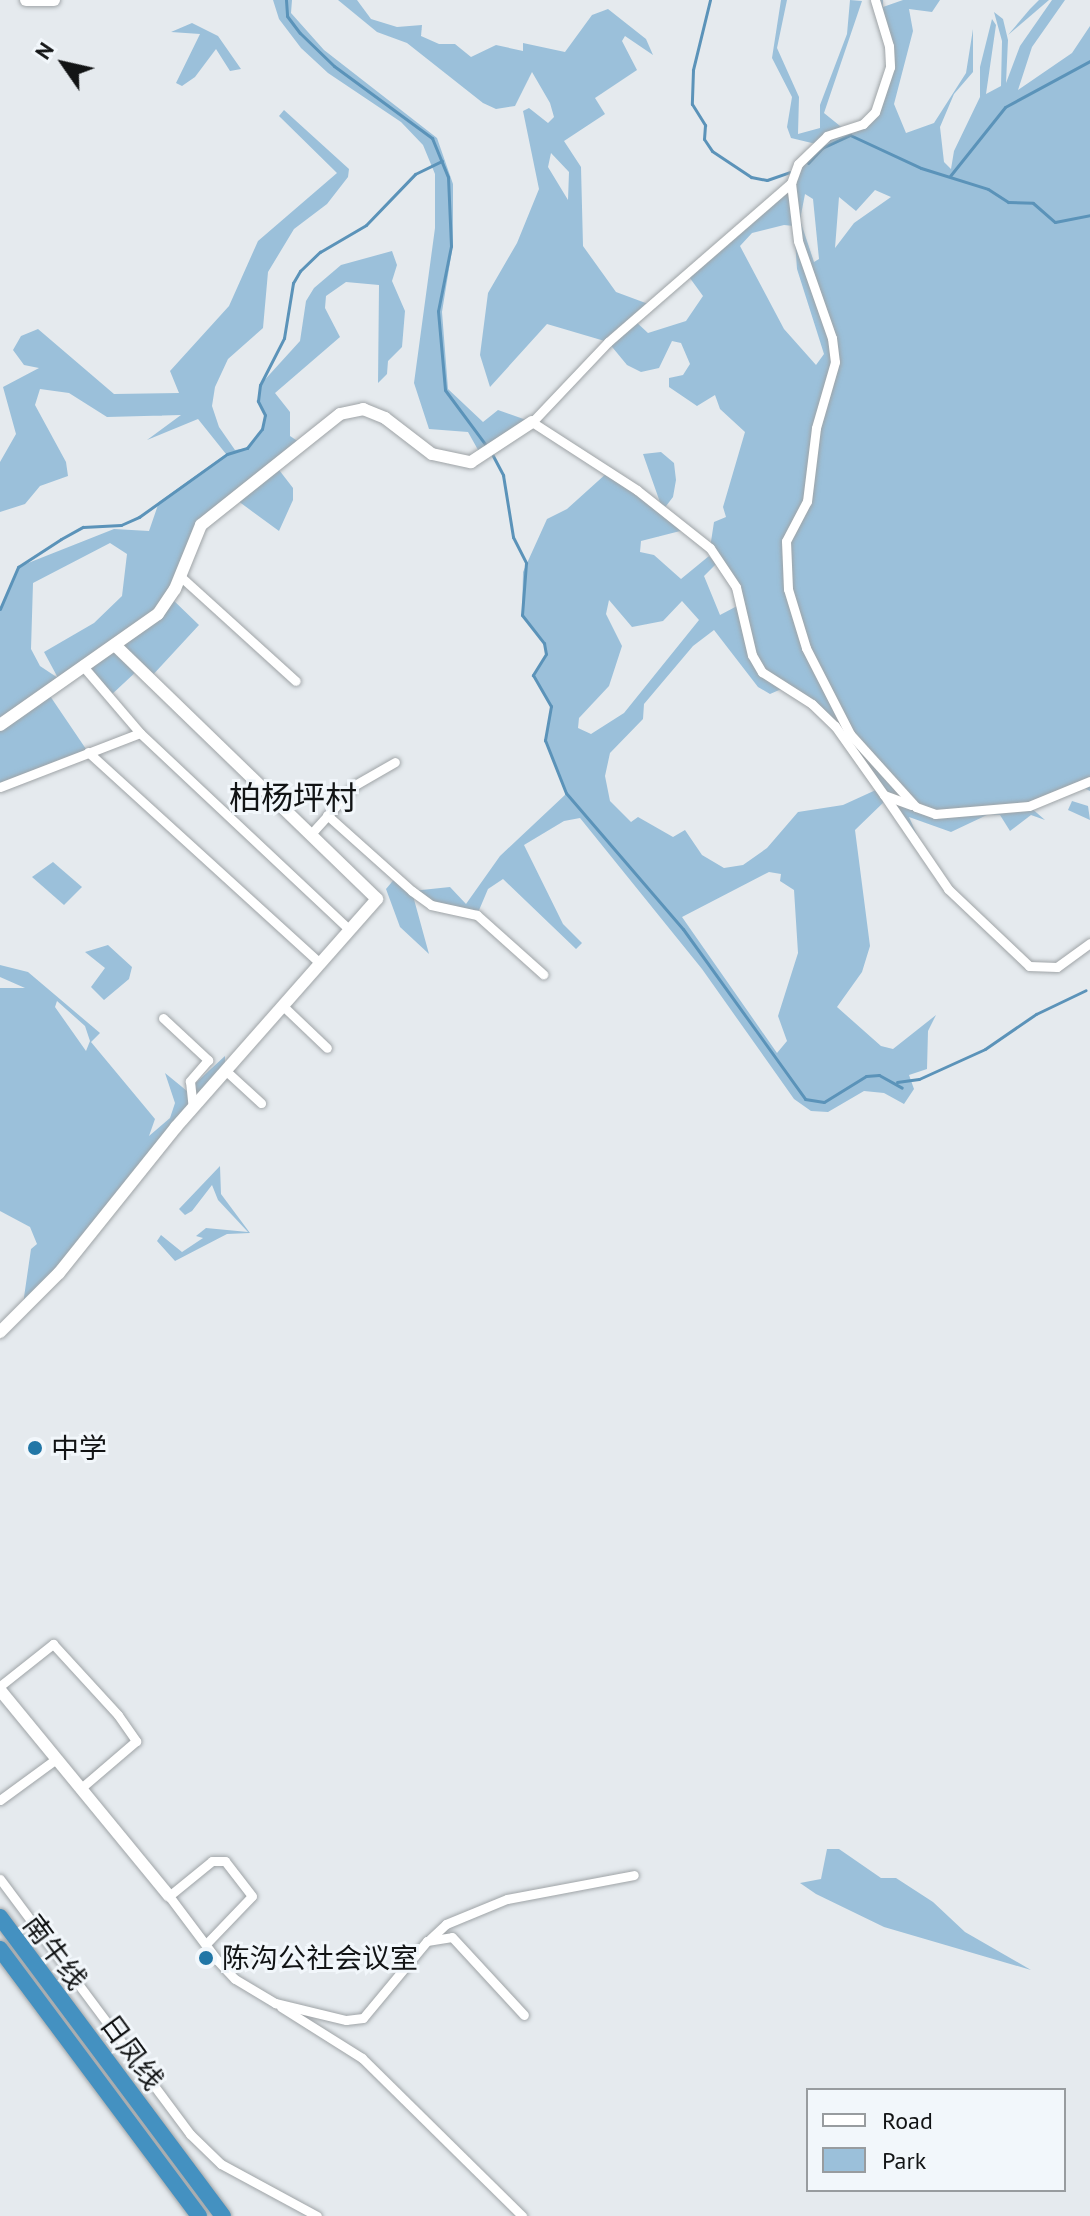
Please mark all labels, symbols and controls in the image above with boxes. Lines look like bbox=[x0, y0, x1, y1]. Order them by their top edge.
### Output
north arrow bbox=[24, 24, 104, 104]
text: N bbox=[28, 37, 60, 64]
district label: 柏杨坪村 bbox=[229, 778, 357, 816]
place label: 中学 bbox=[51, 1431, 107, 1465]
marker: 中学 bbox=[26, 1439, 44, 1457]
street label: 南牛线 bbox=[16, 1908, 94, 1996]
place label: 陈沟公社会议室 bbox=[222, 1941, 418, 1975]
marker: 陈沟公社会议室 bbox=[197, 1949, 215, 1967]
street label: 日凤线 bbox=[94, 2008, 170, 2096]
legend bbox=[806, 2088, 1066, 2192]
text: Road bbox=[882, 2105, 933, 2136]
text: Park bbox=[882, 2145, 926, 2176]

